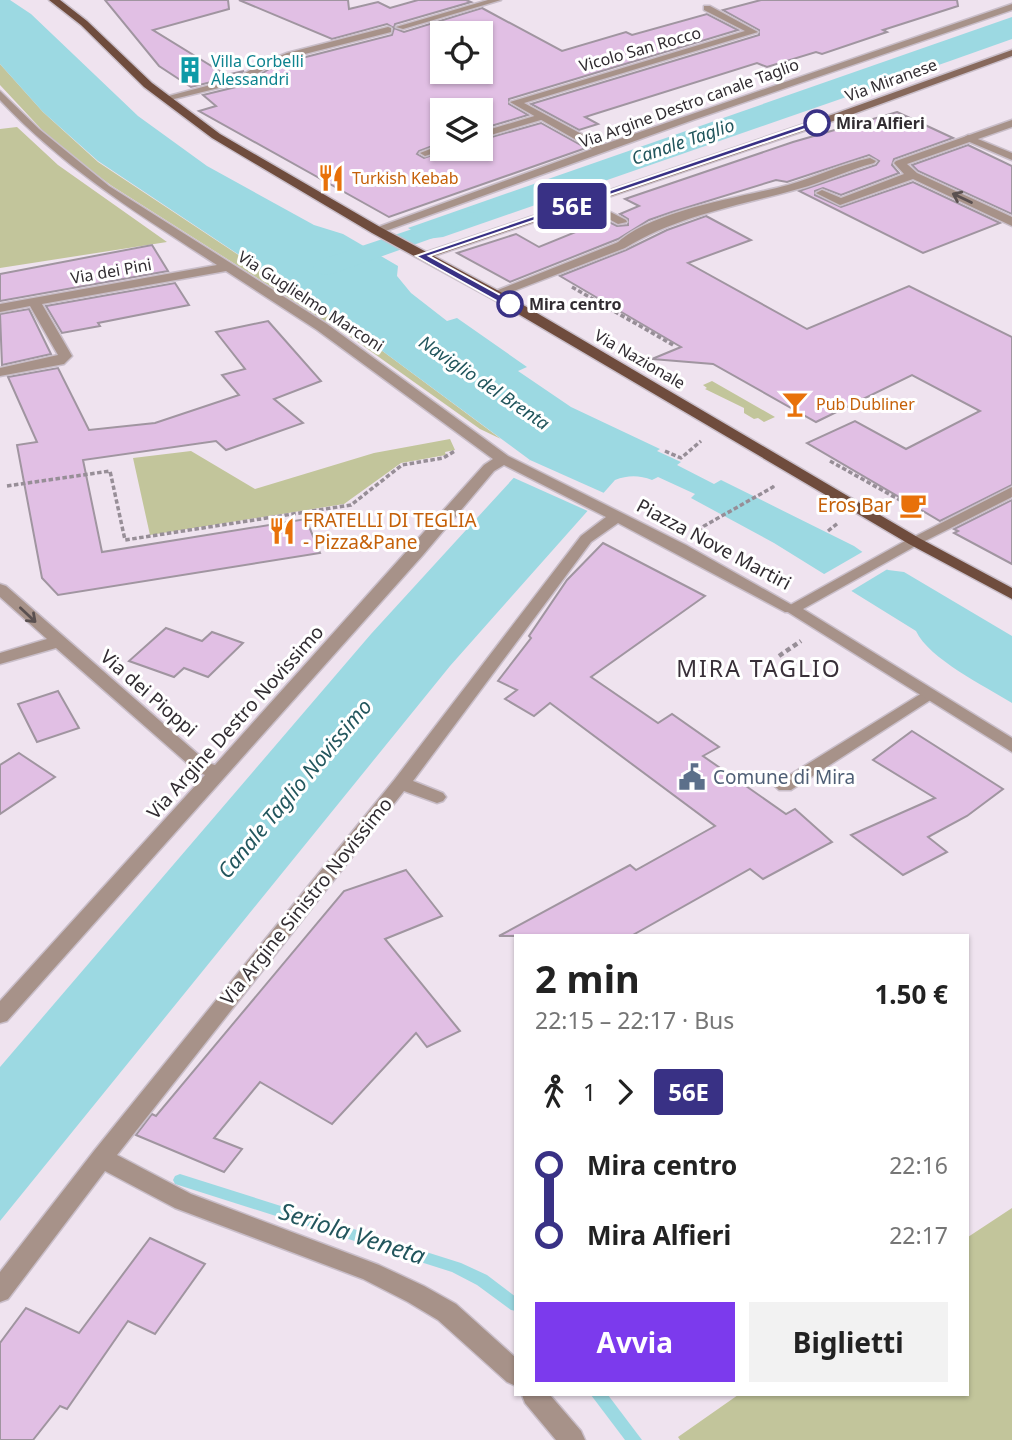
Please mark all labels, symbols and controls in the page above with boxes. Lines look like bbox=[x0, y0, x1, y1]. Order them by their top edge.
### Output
map controls bbox=[430, 21, 493, 161]
button: locate bbox=[430, 21, 493, 84]
street label: Vicolo San Rocco bbox=[577, 21, 703, 77]
place label: Villa Corbelli Alessandri bbox=[211, 50, 304, 90]
street label: Via Argine Destro canale Taglio bbox=[576, 53, 802, 153]
street label: Via Miranese bbox=[842, 53, 940, 107]
building icon: Villa Corbelli Alessandri bbox=[175, 55, 205, 85]
button: layers bbox=[430, 98, 493, 161]
marker: Mira Alfieri bbox=[804, 110, 830, 136]
water label: Canale Taglio bbox=[628, 112, 737, 170]
place label: Mira Alfieri bbox=[836, 112, 925, 134]
restaurant icon: Turkish Kebab bbox=[316, 163, 346, 193]
place label: Turkish Kebab bbox=[352, 167, 459, 189]
line badge: 56E bbox=[532, 183, 612, 229]
text: 56E bbox=[552, 189, 592, 222]
one-way arrow bbox=[952, 191, 973, 204]
street label: Via Guglielmo Marconi bbox=[234, 246, 388, 356]
street label: Via dei Pini bbox=[69, 253, 153, 289]
marker: Mira centro bbox=[497, 291, 523, 317]
place label: Mira centro bbox=[529, 293, 621, 315]
street label: Via Nazionale bbox=[591, 324, 689, 394]
water label: Naviglio del Brenta bbox=[415, 330, 554, 435]
bar icon: Pub Dubliner bbox=[780, 389, 810, 419]
place label: Pub Dubliner bbox=[816, 393, 915, 415]
cafe icon: Eros Bar bbox=[898, 490, 928, 520]
street label: Piazza Nove Martiri bbox=[632, 492, 796, 596]
place label: Eros Bar bbox=[818, 492, 892, 518]
place label: FRATELLI DI TEGLIA - Pizza&Pane bbox=[303, 507, 478, 555]
restaurant icon: FRATELLI DI TEGLIA - Pizza&Pane bbox=[267, 516, 297, 546]
one-way arrow bbox=[19, 607, 36, 624]
street label: Via Argine Destro Novissimo bbox=[141, 619, 329, 825]
street label: Via dei Pioppi bbox=[95, 644, 203, 742]
district label: MIRA TAGLIO bbox=[676, 652, 842, 684]
water label: Canale Taglio Novissimo bbox=[211, 693, 378, 884]
public building icon: Comune di Mira bbox=[677, 762, 707, 792]
place label: Comune di Mira bbox=[713, 764, 855, 790]
street label: Via Argine Sinistro Novissimo bbox=[214, 792, 398, 1010]
text: 2 min bbox=[535, 952, 640, 1004]
text: 1.50 € bbox=[874, 976, 948, 1012]
text: 22:15 – 22:17 · Bus bbox=[535, 1004, 734, 1036]
icon: walk bbox=[535, 1073, 573, 1111]
icon: forward bbox=[606, 1073, 644, 1111]
text: 56E bbox=[668, 1075, 709, 1108]
text: 1 bbox=[583, 1076, 596, 1108]
text: Mira centro bbox=[587, 1147, 737, 1183]
text: 22:16 bbox=[889, 1149, 948, 1181]
water label: Seriola Veneta bbox=[275, 1193, 430, 1272]
text: Mira Alfieri bbox=[587, 1217, 731, 1253]
text: 22:17 bbox=[889, 1219, 948, 1251]
button: Avvia bbox=[535, 1302, 735, 1382]
button: Biglietti bbox=[749, 1302, 948, 1382]

